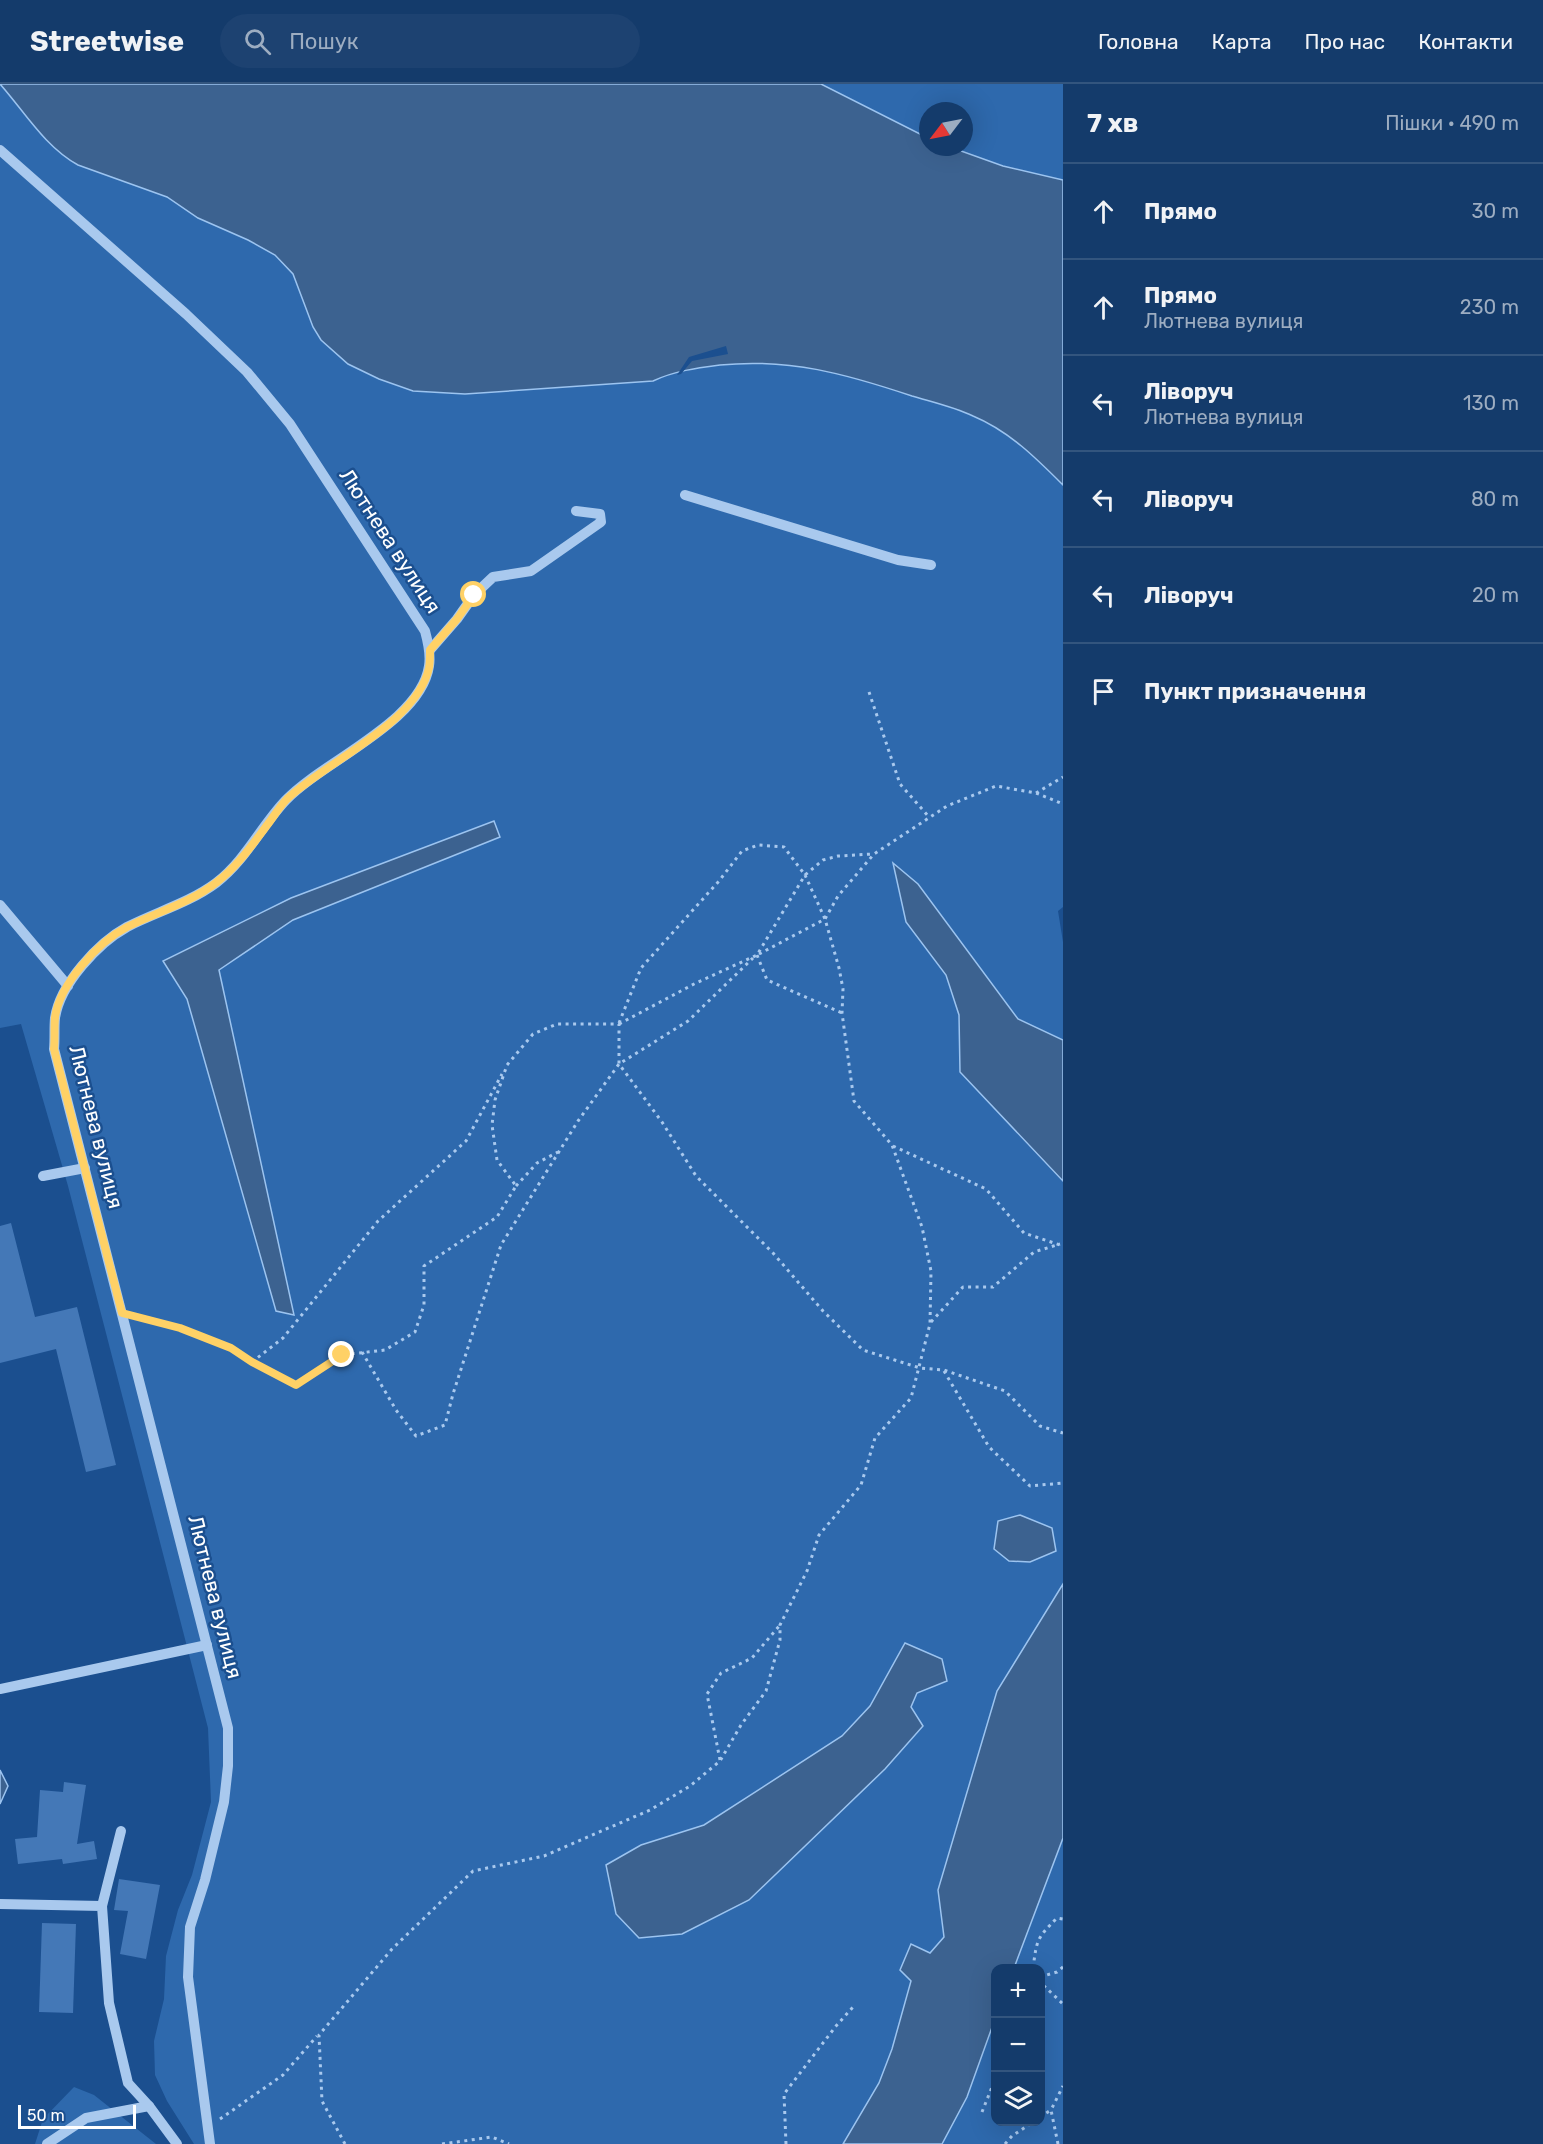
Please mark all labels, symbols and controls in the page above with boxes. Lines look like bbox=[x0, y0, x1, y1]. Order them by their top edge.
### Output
search box bbox=[220, 14, 640, 68]
text: Streetwise bbox=[30, 25, 184, 58]
icon: search bbox=[241, 25, 274, 58]
text: Пошук bbox=[289, 28, 359, 55]
text: Головна bbox=[1098, 29, 1179, 54]
text: Карта bbox=[1212, 29, 1272, 54]
text: Про нас bbox=[1305, 29, 1385, 54]
text: Контакти bbox=[1418, 29, 1513, 54]
north arrow bbox=[919, 102, 973, 156]
text: 7 хв bbox=[1087, 108, 1138, 139]
text: Пішки · 490 m bbox=[1385, 111, 1519, 135]
icon: ahead bbox=[1087, 195, 1120, 228]
text: Прямо bbox=[1144, 198, 1217, 225]
text: 30 m bbox=[1472, 199, 1519, 223]
text: Прямо bbox=[1144, 282, 1217, 309]
icon: ahead bbox=[1087, 291, 1120, 324]
text: 230 m bbox=[1460, 295, 1519, 319]
text: Лютнева вулиця bbox=[1144, 309, 1303, 333]
text: Ліворуч bbox=[1144, 378, 1234, 405]
icon: left bbox=[1087, 387, 1120, 420]
text: 130 m bbox=[1463, 391, 1519, 415]
text: Лютнева вулиця bbox=[1144, 405, 1303, 429]
street label: Лютнева вулиця bbox=[334, 464, 446, 618]
icon: left bbox=[1087, 483, 1120, 516]
text: Ліворуч bbox=[1144, 486, 1234, 513]
text: 80 m bbox=[1471, 487, 1519, 511]
icon: left bbox=[1087, 579, 1120, 612]
route start bbox=[460, 581, 486, 607]
text: Ліворуч bbox=[1144, 582, 1234, 609]
text: 20 m bbox=[1472, 583, 1519, 607]
icon: arrive bbox=[1087, 675, 1120, 708]
text: Пункт призначення bbox=[1144, 678, 1366, 705]
street label: Лютнева вулиця bbox=[64, 1043, 129, 1211]
route end bbox=[328, 1341, 354, 1367]
street label: Лютнева вулиця bbox=[183, 1513, 248, 1681]
map controls bbox=[991, 1964, 1045, 2126]
button: + bbox=[991, 1964, 1045, 2018]
button: − bbox=[991, 2018, 1045, 2072]
button: layers bbox=[991, 2072, 1045, 2126]
scale bar bbox=[18, 2102, 136, 2130]
text: 50 m bbox=[27, 2106, 65, 2125]

